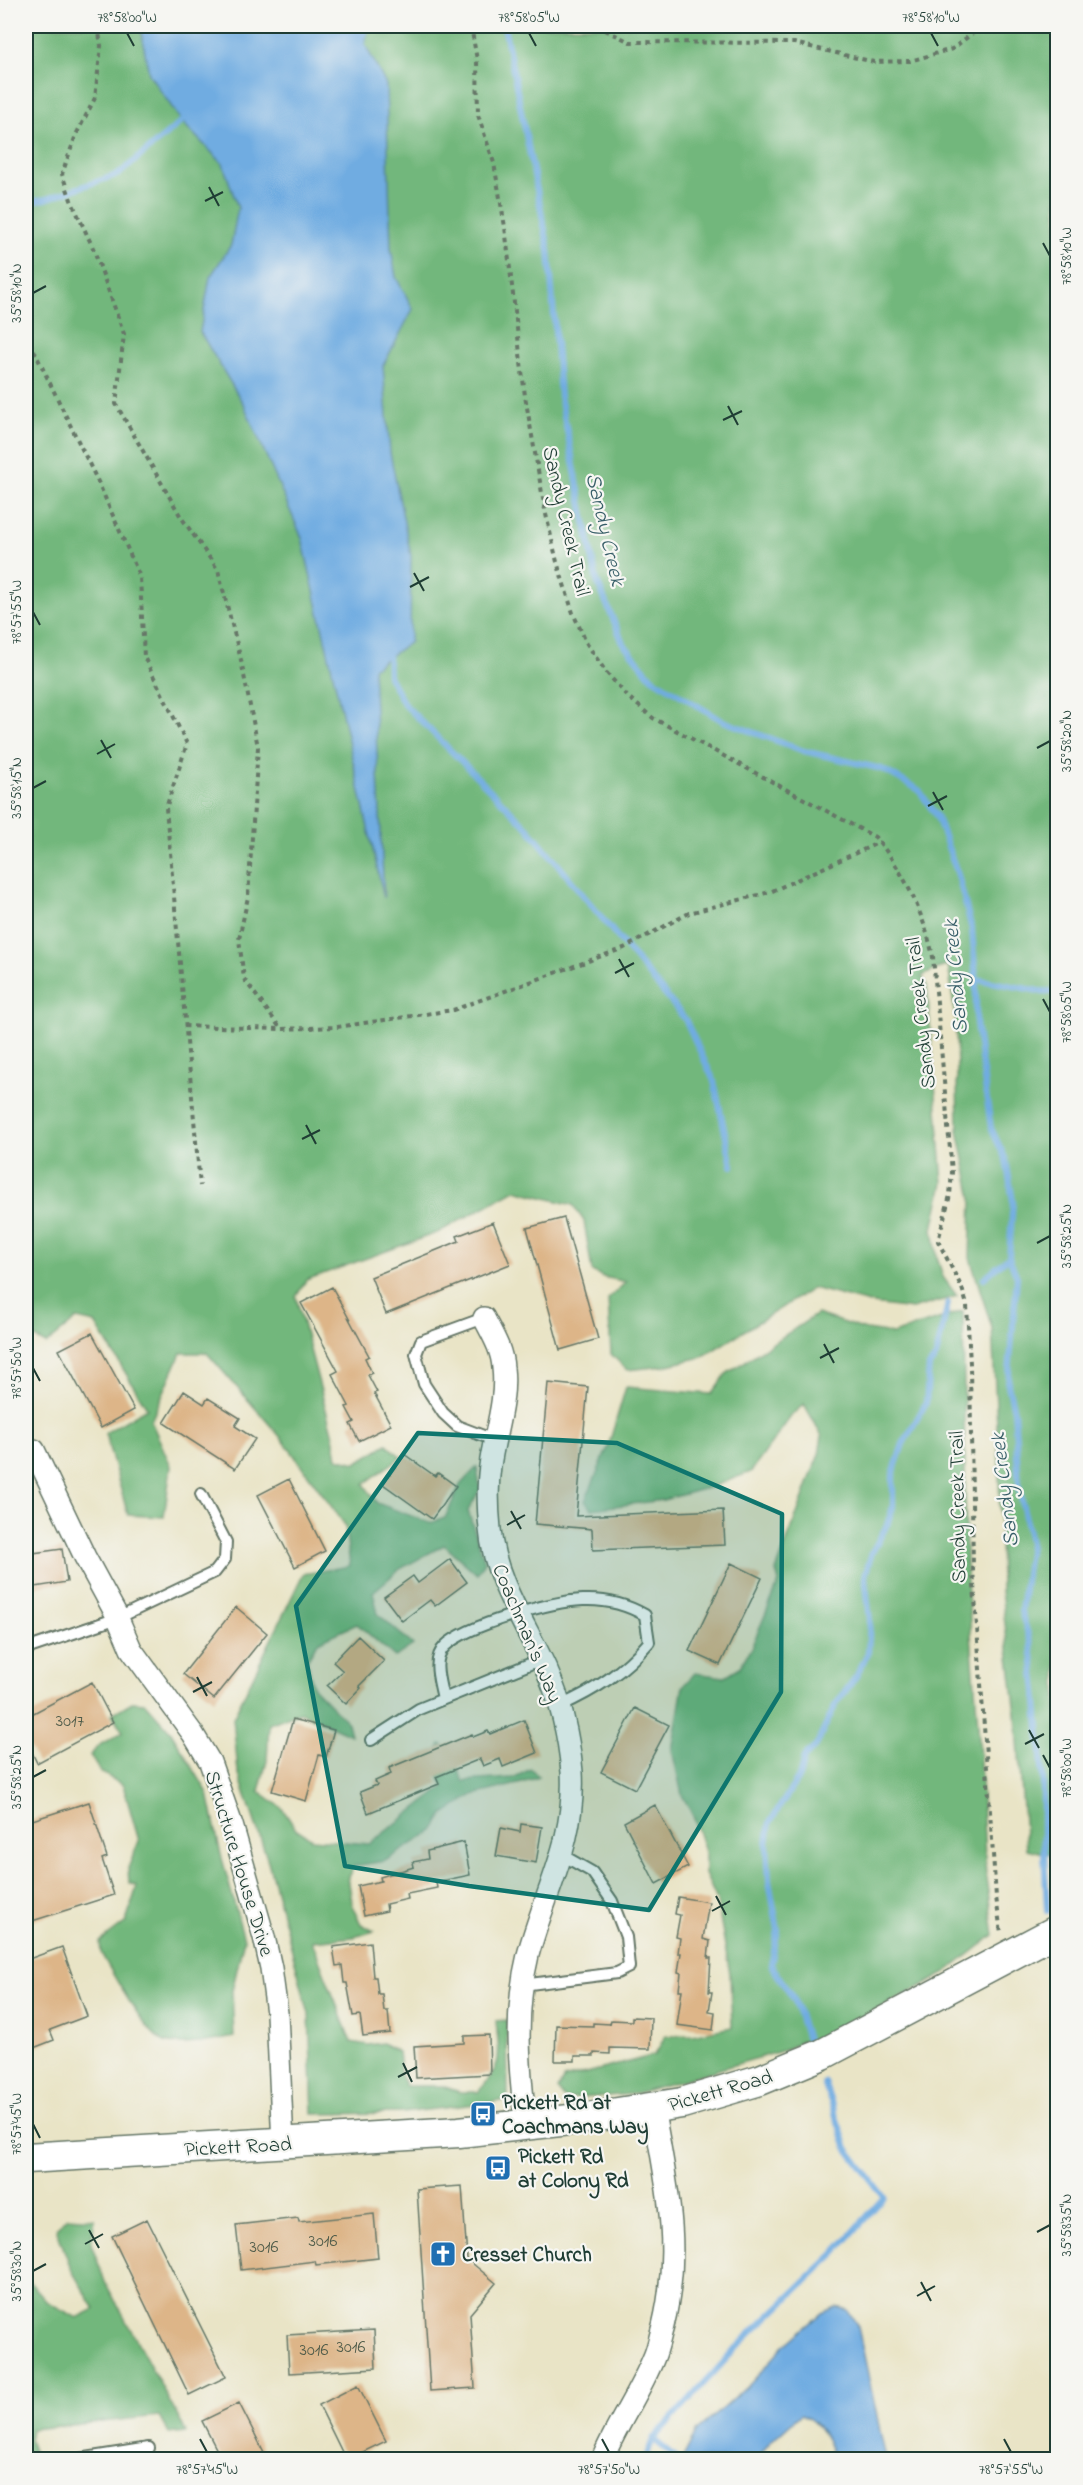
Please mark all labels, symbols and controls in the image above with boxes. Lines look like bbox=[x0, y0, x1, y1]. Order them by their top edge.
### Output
text: 78°58'00"W bbox=[97, 7, 157, 29]
text: 78°58'05"W bbox=[498, 7, 560, 29]
text: 78°58'10"W bbox=[902, 7, 960, 29]
text: 78°58'10"W bbox=[1056, 227, 1078, 285]
text: 35°58'10"N bbox=[6, 263, 28, 323]
street label: Sandy Creek Trail bbox=[531, 444, 597, 600]
water label: Sandy Creek bbox=[576, 470, 633, 591]
text: 78°57'55"W bbox=[6, 580, 28, 644]
text: 35°58'20"N bbox=[1056, 710, 1078, 772]
text: 35°58'15"N bbox=[6, 757, 28, 819]
water label: Sandy Creek bbox=[936, 917, 978, 1036]
street label: Sandy Creek Trail bbox=[899, 935, 947, 1090]
text: 78°58'05"W bbox=[1056, 981, 1078, 1043]
text: 35°58'25"N bbox=[1056, 1204, 1078, 1268]
text: 78°57'50"W bbox=[6, 1337, 28, 1399]
water label: Sandy Creek bbox=[983, 1429, 1029, 1549]
street label: Sandy Creek Trail bbox=[943, 1430, 977, 1583]
street label: Coachman's Way bbox=[481, 1560, 569, 1709]
house number: 3017 bbox=[56, 1709, 85, 1735]
text: 78°58'00"W bbox=[1056, 1738, 1078, 1798]
text: 35°58'25"N bbox=[6, 1745, 28, 1809]
street label: Structure House Drive bbox=[196, 1767, 281, 1961]
street label: Pickett Road bbox=[665, 2063, 777, 2121]
place label: Pickett Rd at Coachmans Way bbox=[502, 2089, 649, 2145]
text: 78°57'45"W bbox=[6, 2093, 28, 2155]
bus stop icon: Pickett Rd at Coachmans Way bbox=[468, 2099, 498, 2129]
street label: Pickett Road bbox=[184, 2130, 293, 2166]
place label: Pickett Rd at Colony Rd bbox=[518, 2143, 629, 2199]
bus stop icon: Pickett Rd at Colony Rd bbox=[483, 2153, 513, 2183]
text: 35°58'35"N bbox=[1056, 2194, 1078, 2257]
house number: 3016 bbox=[309, 2229, 338, 2255]
house number: 3016 bbox=[250, 2235, 279, 2261]
church icon: Cresset Church bbox=[428, 2239, 458, 2269]
text: 35°58'30"N bbox=[6, 2241, 28, 2301]
place label: Cresset Church bbox=[462, 2241, 592, 2271]
house number: 3016 bbox=[337, 2335, 366, 2361]
house number: 3016 bbox=[300, 2338, 329, 2364]
text: 78°57'45"W bbox=[176, 2459, 238, 2481]
text: 78°57'50"W bbox=[578, 2459, 640, 2481]
text: 78°57'55"W bbox=[979, 2459, 1043, 2481]

